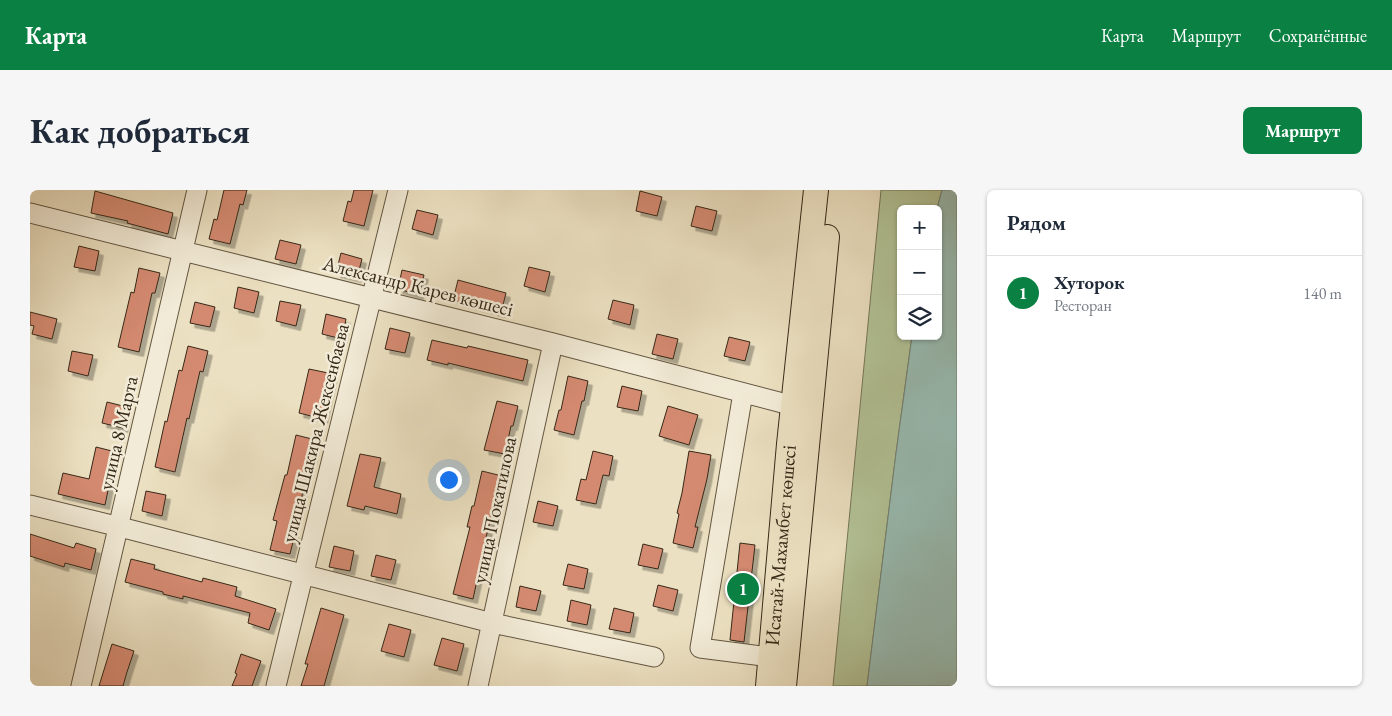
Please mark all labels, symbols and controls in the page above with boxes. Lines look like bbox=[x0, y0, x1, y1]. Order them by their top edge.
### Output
text: Карта bbox=[25, 20, 87, 51]
text: Карта bbox=[1101, 24, 1144, 47]
text: Маршрут bbox=[1172, 24, 1241, 47]
text: Сохранённые bbox=[1269, 24, 1367, 47]
button: Маршрут bbox=[1243, 107, 1362, 154]
text: Как добраться bbox=[30, 108, 250, 153]
map controls bbox=[897, 205, 942, 340]
button: + bbox=[897, 205, 942, 250]
text: Рядом bbox=[1007, 209, 1066, 236]
street label: Александр Карев көшесі bbox=[319, 249, 516, 322]
button: − bbox=[897, 250, 942, 295]
text: Хуторок bbox=[1054, 270, 1125, 295]
text: 1 bbox=[1019, 283, 1027, 304]
text: 140 m bbox=[1303, 283, 1342, 304]
button: layers bbox=[897, 295, 942, 340]
text: Ресторан bbox=[1054, 295, 1112, 316]
street label: улица Шакира Жексенбаева bbox=[275, 321, 355, 545]
street label: улица 8 Марта bbox=[92, 373, 144, 493]
street label: улица Покатилова bbox=[466, 434, 522, 586]
street label: Исатай-Махамбет көшесі bbox=[759, 444, 802, 647]
your location bbox=[436, 467, 462, 493]
pin: 1 bbox=[727, 570, 759, 608]

